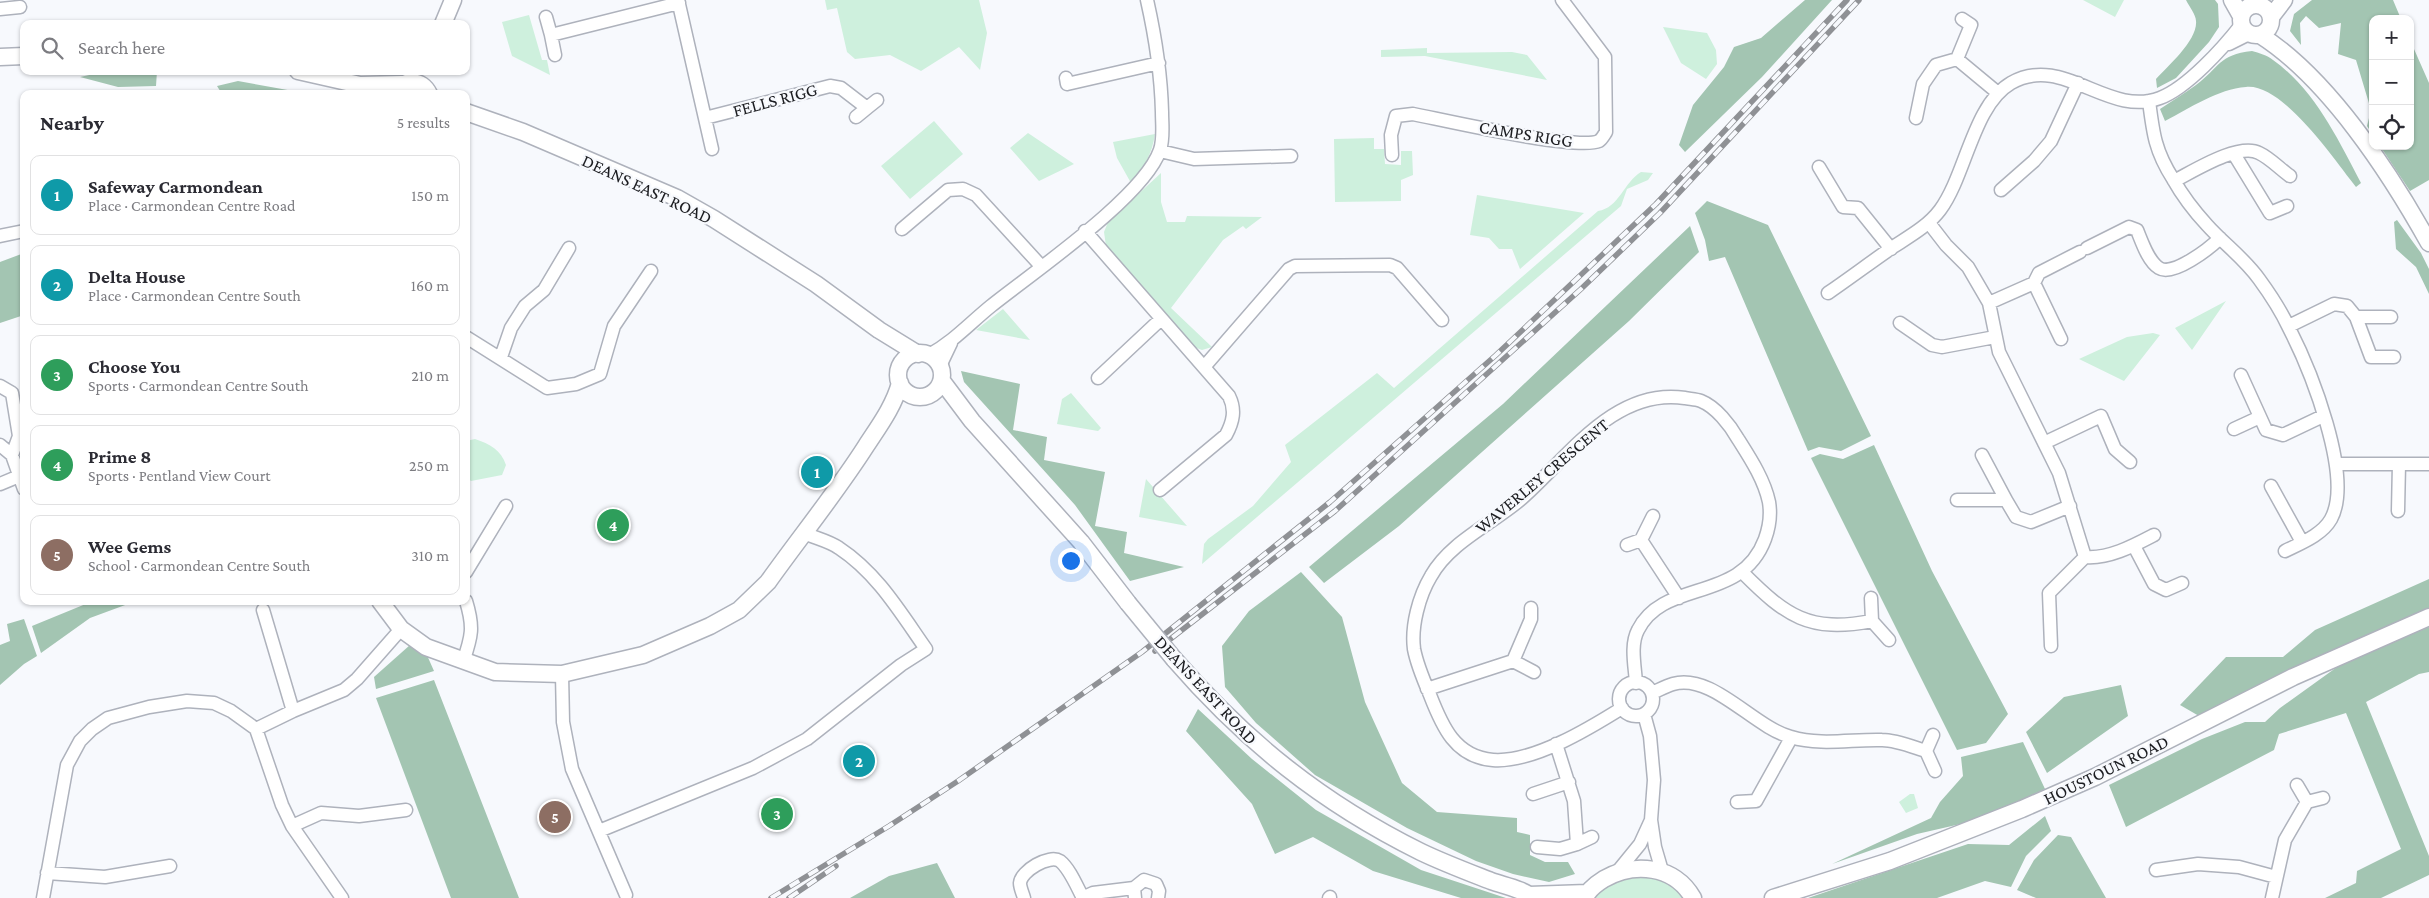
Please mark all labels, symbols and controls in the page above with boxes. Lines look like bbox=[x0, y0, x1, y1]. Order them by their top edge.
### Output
map controls bbox=[2369, 15, 2414, 150]
button: + bbox=[2369, 15, 2414, 60]
search box bbox=[20, 20, 470, 75]
icon: search bbox=[38, 34, 66, 62]
text: Search here bbox=[78, 37, 165, 58]
button: − bbox=[2369, 60, 2414, 105]
street label: FELLS RIGG bbox=[731, 79, 819, 121]
button: locate bbox=[2369, 105, 2414, 150]
text: Nearby bbox=[40, 111, 104, 135]
text: 5 results bbox=[397, 114, 450, 131]
street label: CAMPS RIGG bbox=[1478, 117, 1574, 151]
street label: DEANS EAST ROAD bbox=[579, 150, 715, 228]
text: Safeway Carmondean bbox=[88, 176, 263, 197]
text: 1 bbox=[54, 187, 60, 204]
text: 150 m bbox=[411, 187, 449, 204]
text: Place · Carmondean Centre Road bbox=[88, 197, 295, 214]
text: Delta House bbox=[88, 266, 185, 287]
text: 2 bbox=[53, 277, 61, 294]
text: 160 m bbox=[411, 277, 449, 294]
text: Place · Carmondean Centre South bbox=[88, 287, 301, 304]
text: Choose You bbox=[88, 356, 181, 377]
text: 3 bbox=[53, 367, 61, 384]
text: 210 m bbox=[411, 367, 449, 384]
text: Sports · Carmondean Centre South bbox=[88, 377, 309, 394]
street label: WAVERLEY CRESCENT bbox=[1471, 414, 1613, 538]
text: Prime 8 bbox=[88, 446, 151, 467]
pin: 1 bbox=[801, 453, 833, 491]
text: 4 bbox=[53, 457, 61, 474]
text: 250 m bbox=[409, 457, 449, 474]
text: Sports · Pentland View Court bbox=[88, 467, 271, 484]
pin: 4 bbox=[597, 506, 629, 544]
text: Wee Gems bbox=[88, 536, 171, 557]
text: 5 bbox=[53, 547, 61, 564]
text: 310 m bbox=[411, 547, 449, 564]
your location bbox=[1058, 548, 1084, 574]
text: School · Carmondean Centre South bbox=[88, 557, 310, 574]
street label: DEANS EAST ROAD bbox=[1151, 632, 1261, 748]
street label: HOUSTOUN ROAD bbox=[2040, 731, 2172, 809]
pin: 2 bbox=[843, 742, 875, 780]
pin: 3 bbox=[761, 795, 793, 833]
pin: 5 bbox=[539, 798, 571, 836]

